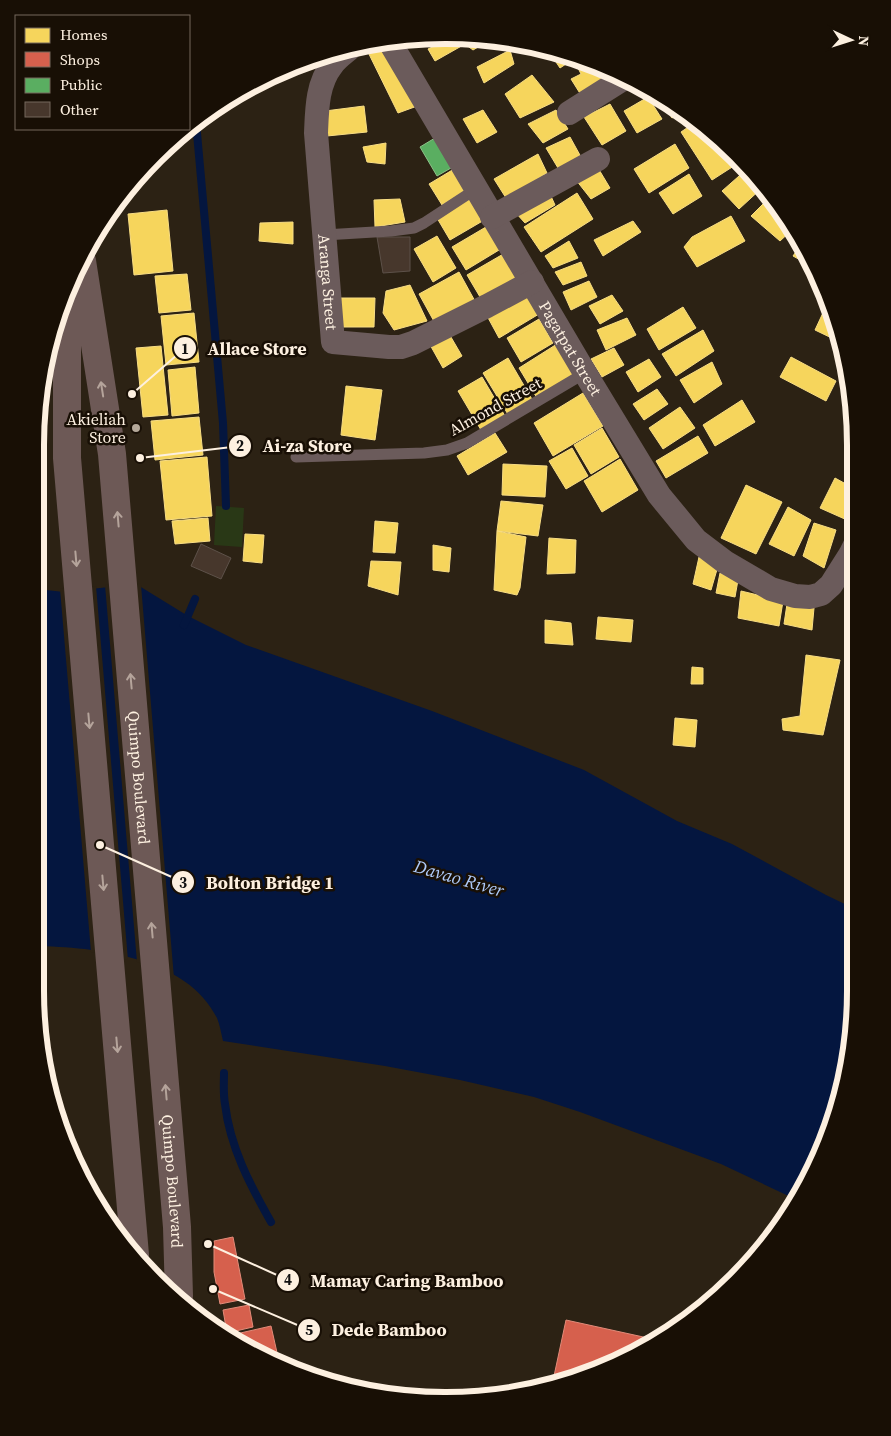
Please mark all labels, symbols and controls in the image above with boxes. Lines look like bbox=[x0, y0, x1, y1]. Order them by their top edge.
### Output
legend bbox=[15, 15, 190, 130]
north arrow bbox=[826, 15, 876, 65]
text: Homes bbox=[60, 24, 107, 45]
text: N bbox=[854, 35, 874, 47]
text: Shops bbox=[60, 49, 100, 70]
text: Public bbox=[60, 74, 102, 95]
text: Other bbox=[60, 99, 99, 120]
street label: Aranga Street bbox=[313, 233, 343, 332]
street label: Pagatpat Street bbox=[534, 297, 608, 400]
callout: Allace Store bbox=[173, 332, 317, 365]
text: Allace Store bbox=[207, 336, 307, 361]
text: 1 bbox=[181, 338, 189, 359]
street label: Almond Street bbox=[445, 371, 546, 440]
one-way arrow bbox=[97, 381, 107, 397]
place label: Akieliah Store bbox=[67, 408, 126, 448]
marker: Akieliah Store bbox=[130, 422, 142, 434]
callout: Ai-za Store bbox=[228, 429, 362, 462]
text: Ai-za Store bbox=[262, 433, 352, 458]
text: 2 bbox=[236, 435, 244, 456]
one-way arrow bbox=[113, 511, 122, 527]
one-way arrow bbox=[71, 551, 80, 567]
one-way arrow bbox=[126, 673, 136, 689]
street label: Quimpo Boulevard bbox=[123, 710, 156, 845]
one-way arrow bbox=[85, 713, 94, 729]
water label: Davao River bbox=[410, 853, 508, 903]
callout: Bolton Bridge 1 bbox=[171, 866, 344, 899]
text: Bolton Bridge 1 bbox=[206, 870, 334, 895]
text: 3 bbox=[179, 872, 187, 893]
one-way arrow bbox=[98, 875, 108, 891]
one-way arrow bbox=[147, 922, 157, 938]
one-way arrow bbox=[112, 1037, 121, 1053]
one-way arrow bbox=[161, 1084, 171, 1100]
street label: Quimpo Boulevard bbox=[157, 1113, 189, 1248]
callout: Mamay Caring Bamboo bbox=[275, 1264, 513, 1297]
text: Mamay Caring Bamboo bbox=[311, 1268, 503, 1293]
text: 4 bbox=[284, 1269, 292, 1290]
callout: Dede Bamboo bbox=[296, 1314, 457, 1347]
text: Dede Bamboo bbox=[331, 1317, 447, 1342]
text: 5 bbox=[305, 1319, 313, 1340]

